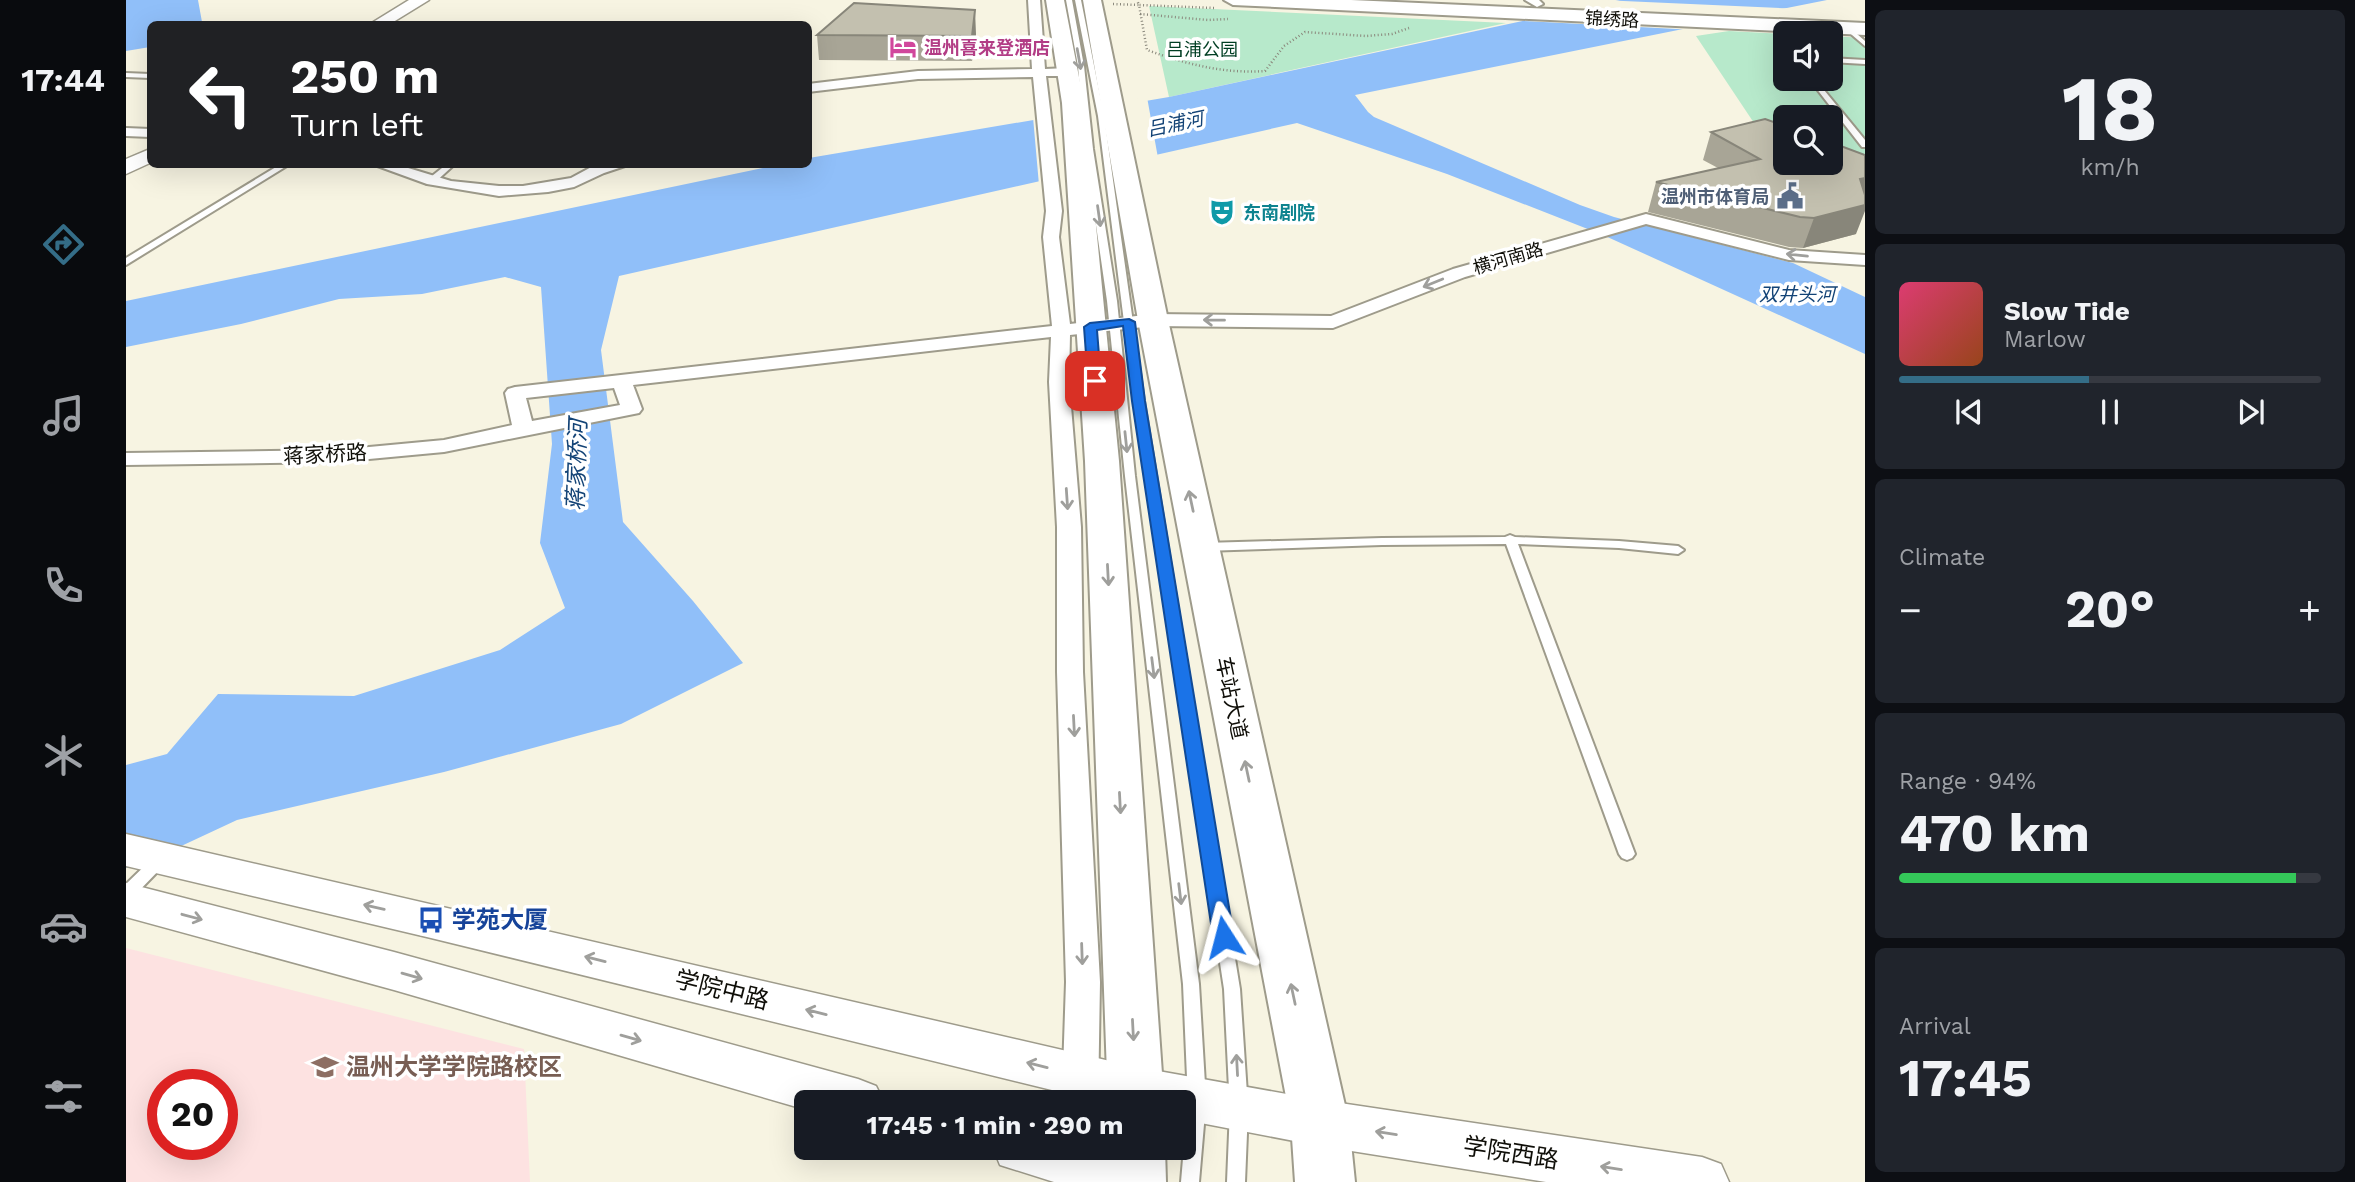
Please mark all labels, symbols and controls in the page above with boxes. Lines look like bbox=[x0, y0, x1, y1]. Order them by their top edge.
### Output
street label: 锦绣路 bbox=[1584, 7, 1640, 31]
map controls bbox=[1773, 21, 1843, 175]
button: sound bbox=[1773, 21, 1843, 91]
hotel icon: 温州喜来登酒店 bbox=[888, 32, 918, 62]
place label: 温州喜来登酒店 bbox=[924, 37, 1050, 58]
park label: 吕浦公园 bbox=[1166, 39, 1238, 60]
text: 250 m bbox=[290, 47, 439, 105]
one-way arrow bbox=[1073, 47, 1087, 70]
icon: left bbox=[175, 49, 266, 140]
text: 18 bbox=[2062, 55, 2158, 162]
text: 17:44 bbox=[21, 61, 105, 99]
button: search bbox=[1773, 105, 1843, 175]
text: Turn left bbox=[290, 106, 423, 144]
water label: 吕浦河 bbox=[1145, 106, 1209, 141]
text: km/h bbox=[2080, 154, 2140, 181]
public building icon: 温州市体育局 bbox=[1775, 181, 1805, 211]
place label: 温州市体育局 bbox=[1661, 186, 1769, 207]
theatre icon: 东南剧院 bbox=[1207, 197, 1237, 227]
place label: 东南剧院 bbox=[1243, 202, 1315, 223]
one-way arrow bbox=[1093, 204, 1106, 227]
icon: directions bbox=[39, 220, 88, 269]
street label: 横河南路 bbox=[1471, 238, 1545, 278]
one-way arrow bbox=[1786, 248, 1809, 261]
one-way arrow bbox=[1423, 277, 1445, 290]
water label: 双井头河 bbox=[1759, 283, 1839, 306]
text: Slow Tide bbox=[2004, 296, 2130, 326]
one-way arrow bbox=[1202, 314, 1225, 327]
text: Marlow bbox=[2004, 326, 2086, 353]
pin bbox=[1065, 351, 1125, 411]
icon: arrive bbox=[1076, 362, 1114, 400]
icon: music bbox=[39, 391, 88, 440]
icon: previous bbox=[1950, 393, 1988, 431]
icon: pause bbox=[2091, 393, 2129, 431]
icon: next bbox=[2232, 393, 2270, 431]
water label: 蒋家桥河 bbox=[562, 415, 592, 511]
one-way arrow bbox=[1120, 430, 1133, 453]
street label: 蒋家桥路 bbox=[282, 439, 368, 469]
one-way arrow bbox=[1061, 487, 1074, 510]
one-way arrow bbox=[1183, 490, 1197, 513]
text: Climate bbox=[1899, 544, 1985, 571]
icon: phone bbox=[39, 561, 88, 610]
one-way arrow bbox=[1102, 564, 1115, 586]
text: 20° bbox=[2065, 579, 2155, 640]
text: − bbox=[1899, 588, 1922, 632]
text: + bbox=[2298, 588, 2321, 632]
street label: 车站大道 bbox=[1211, 654, 1253, 742]
one-way arrow bbox=[1147, 656, 1160, 679]
one-way arrow bbox=[1067, 715, 1080, 738]
icon: climate bbox=[39, 731, 88, 780]
one-way arrow bbox=[1240, 760, 1254, 783]
text: Range · 94% bbox=[1899, 768, 2036, 795]
one-way arrow bbox=[1114, 791, 1127, 814]
text: 470 km bbox=[1899, 803, 2090, 864]
one-way arrow bbox=[1174, 882, 1187, 904]
one-way arrow bbox=[363, 899, 386, 913]
position arrow bbox=[1187, 900, 1261, 974]
icon: car bbox=[39, 902, 88, 951]
bus stop icon: 学苑大厦 bbox=[416, 905, 446, 935]
place label: 学苑大厦 bbox=[452, 906, 548, 934]
one-way arrow bbox=[181, 912, 203, 925]
one-way arrow bbox=[1076, 942, 1089, 965]
one-way arrow bbox=[584, 952, 607, 965]
street label: 学院中路 bbox=[672, 965, 772, 1015]
one-way arrow bbox=[401, 971, 423, 984]
one-way arrow bbox=[1286, 983, 1300, 1006]
one-way arrow bbox=[805, 1005, 828, 1018]
text: Arrival bbox=[1899, 1013, 1971, 1040]
one-way arrow bbox=[1126, 1018, 1139, 1041]
one-way arrow bbox=[619, 1033, 641, 1046]
text: 17:45 bbox=[1899, 1048, 2032, 1109]
school or university icon: 温州大学学院路校区 bbox=[310, 1052, 340, 1082]
place label: 温州大学学院路校区 bbox=[346, 1053, 562, 1081]
one-way arrow bbox=[1230, 1054, 1243, 1077]
one-way arrow bbox=[1027, 1058, 1049, 1071]
speed limit sign: 20 bbox=[147, 1069, 238, 1160]
icon: filters bbox=[39, 1072, 88, 1121]
text: 17:45 · 1 min · 290 m bbox=[866, 1110, 1124, 1140]
one-way arrow bbox=[1375, 1127, 1398, 1140]
street label: 学院西路 bbox=[1461, 1132, 1561, 1174]
one-way arrow bbox=[1600, 1161, 1622, 1174]

